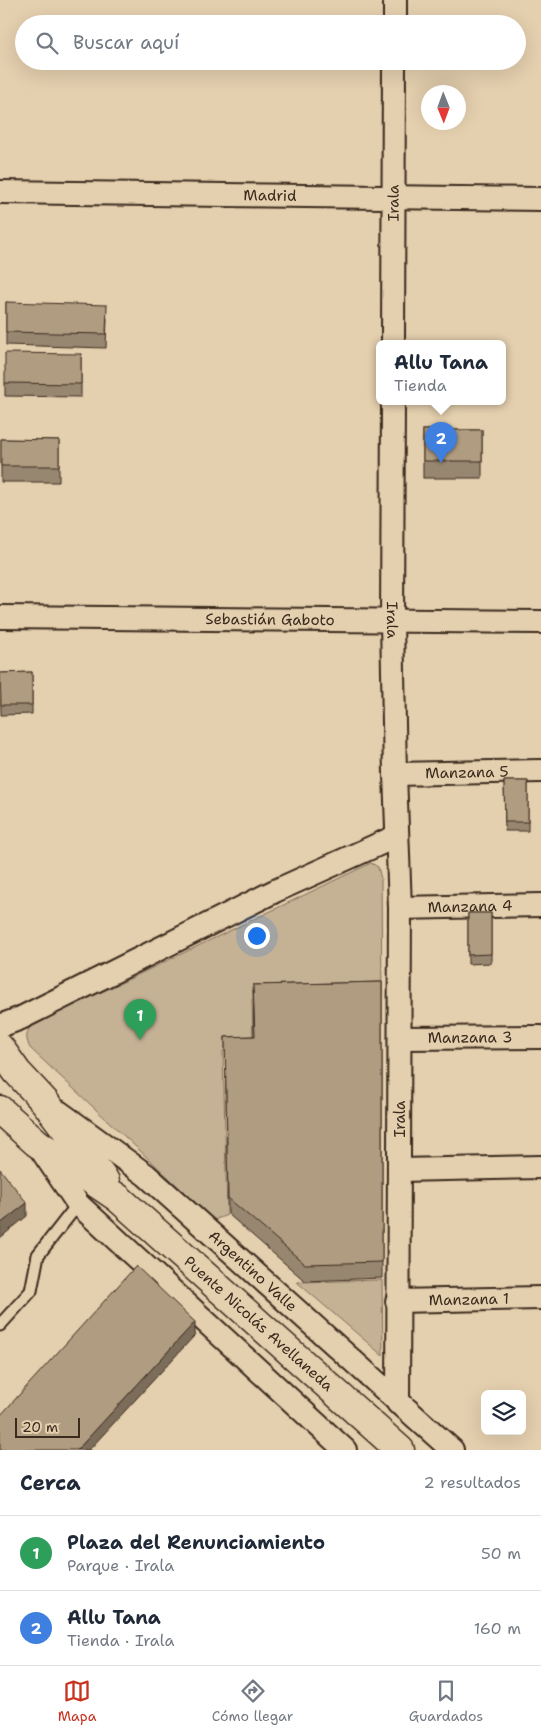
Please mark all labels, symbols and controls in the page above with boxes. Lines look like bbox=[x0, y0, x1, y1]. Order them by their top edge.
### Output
search box bbox=[15, 15, 526, 70]
icon: search bbox=[33, 29, 61, 57]
text: Buscar aquí bbox=[73, 30, 179, 55]
north arrow bbox=[421, 85, 466, 130]
street label: Irala bbox=[383, 184, 404, 222]
street label: Madrid bbox=[243, 185, 297, 206]
popup bbox=[376, 340, 506, 405]
text: Allu Tana bbox=[394, 350, 488, 375]
text: Tienda bbox=[394, 375, 447, 396]
pin: 2 bbox=[425, 422, 457, 463]
street label: Irala bbox=[382, 601, 402, 639]
street label: Sebastián Gaboto bbox=[205, 609, 335, 630]
street label: Manzana 5 bbox=[425, 762, 509, 783]
street label: Manzana 4 bbox=[427, 896, 513, 917]
your location bbox=[244, 923, 270, 949]
pin: 1 bbox=[124, 999, 156, 1040]
street label: Manzana 3 bbox=[428, 1027, 512, 1048]
street label: Irala bbox=[390, 1100, 410, 1137]
street label: Argentino Valle bbox=[204, 1226, 301, 1316]
street label: Puente Nicolás Avellaneda bbox=[180, 1252, 338, 1396]
street label: Manzana 1 bbox=[429, 1289, 509, 1310]
map controls bbox=[481, 1390, 526, 1435]
button: layers bbox=[481, 1390, 526, 1435]
scale bar bbox=[15, 1415, 80, 1438]
text: 20 m bbox=[22, 1418, 58, 1436]
text: Cerca bbox=[20, 1469, 81, 1497]
text: 2 resultados bbox=[423, 1472, 521, 1493]
text: Plaza del Renunciamiento bbox=[67, 1530, 325, 1555]
text: 1 bbox=[32, 1543, 40, 1564]
text: 50 m bbox=[481, 1543, 521, 1564]
text: Parque · Irala bbox=[67, 1555, 174, 1576]
text: Allu Tana bbox=[67, 1605, 161, 1630]
text: 2 bbox=[30, 1618, 42, 1639]
text: 160 m bbox=[474, 1618, 521, 1639]
text: Tienda · Irala bbox=[67, 1630, 174, 1651]
tab: Mapa bbox=[58, 1677, 96, 1725]
tab: Cómo llegar bbox=[212, 1677, 293, 1725]
tab: Guardados bbox=[409, 1677, 483, 1725]

